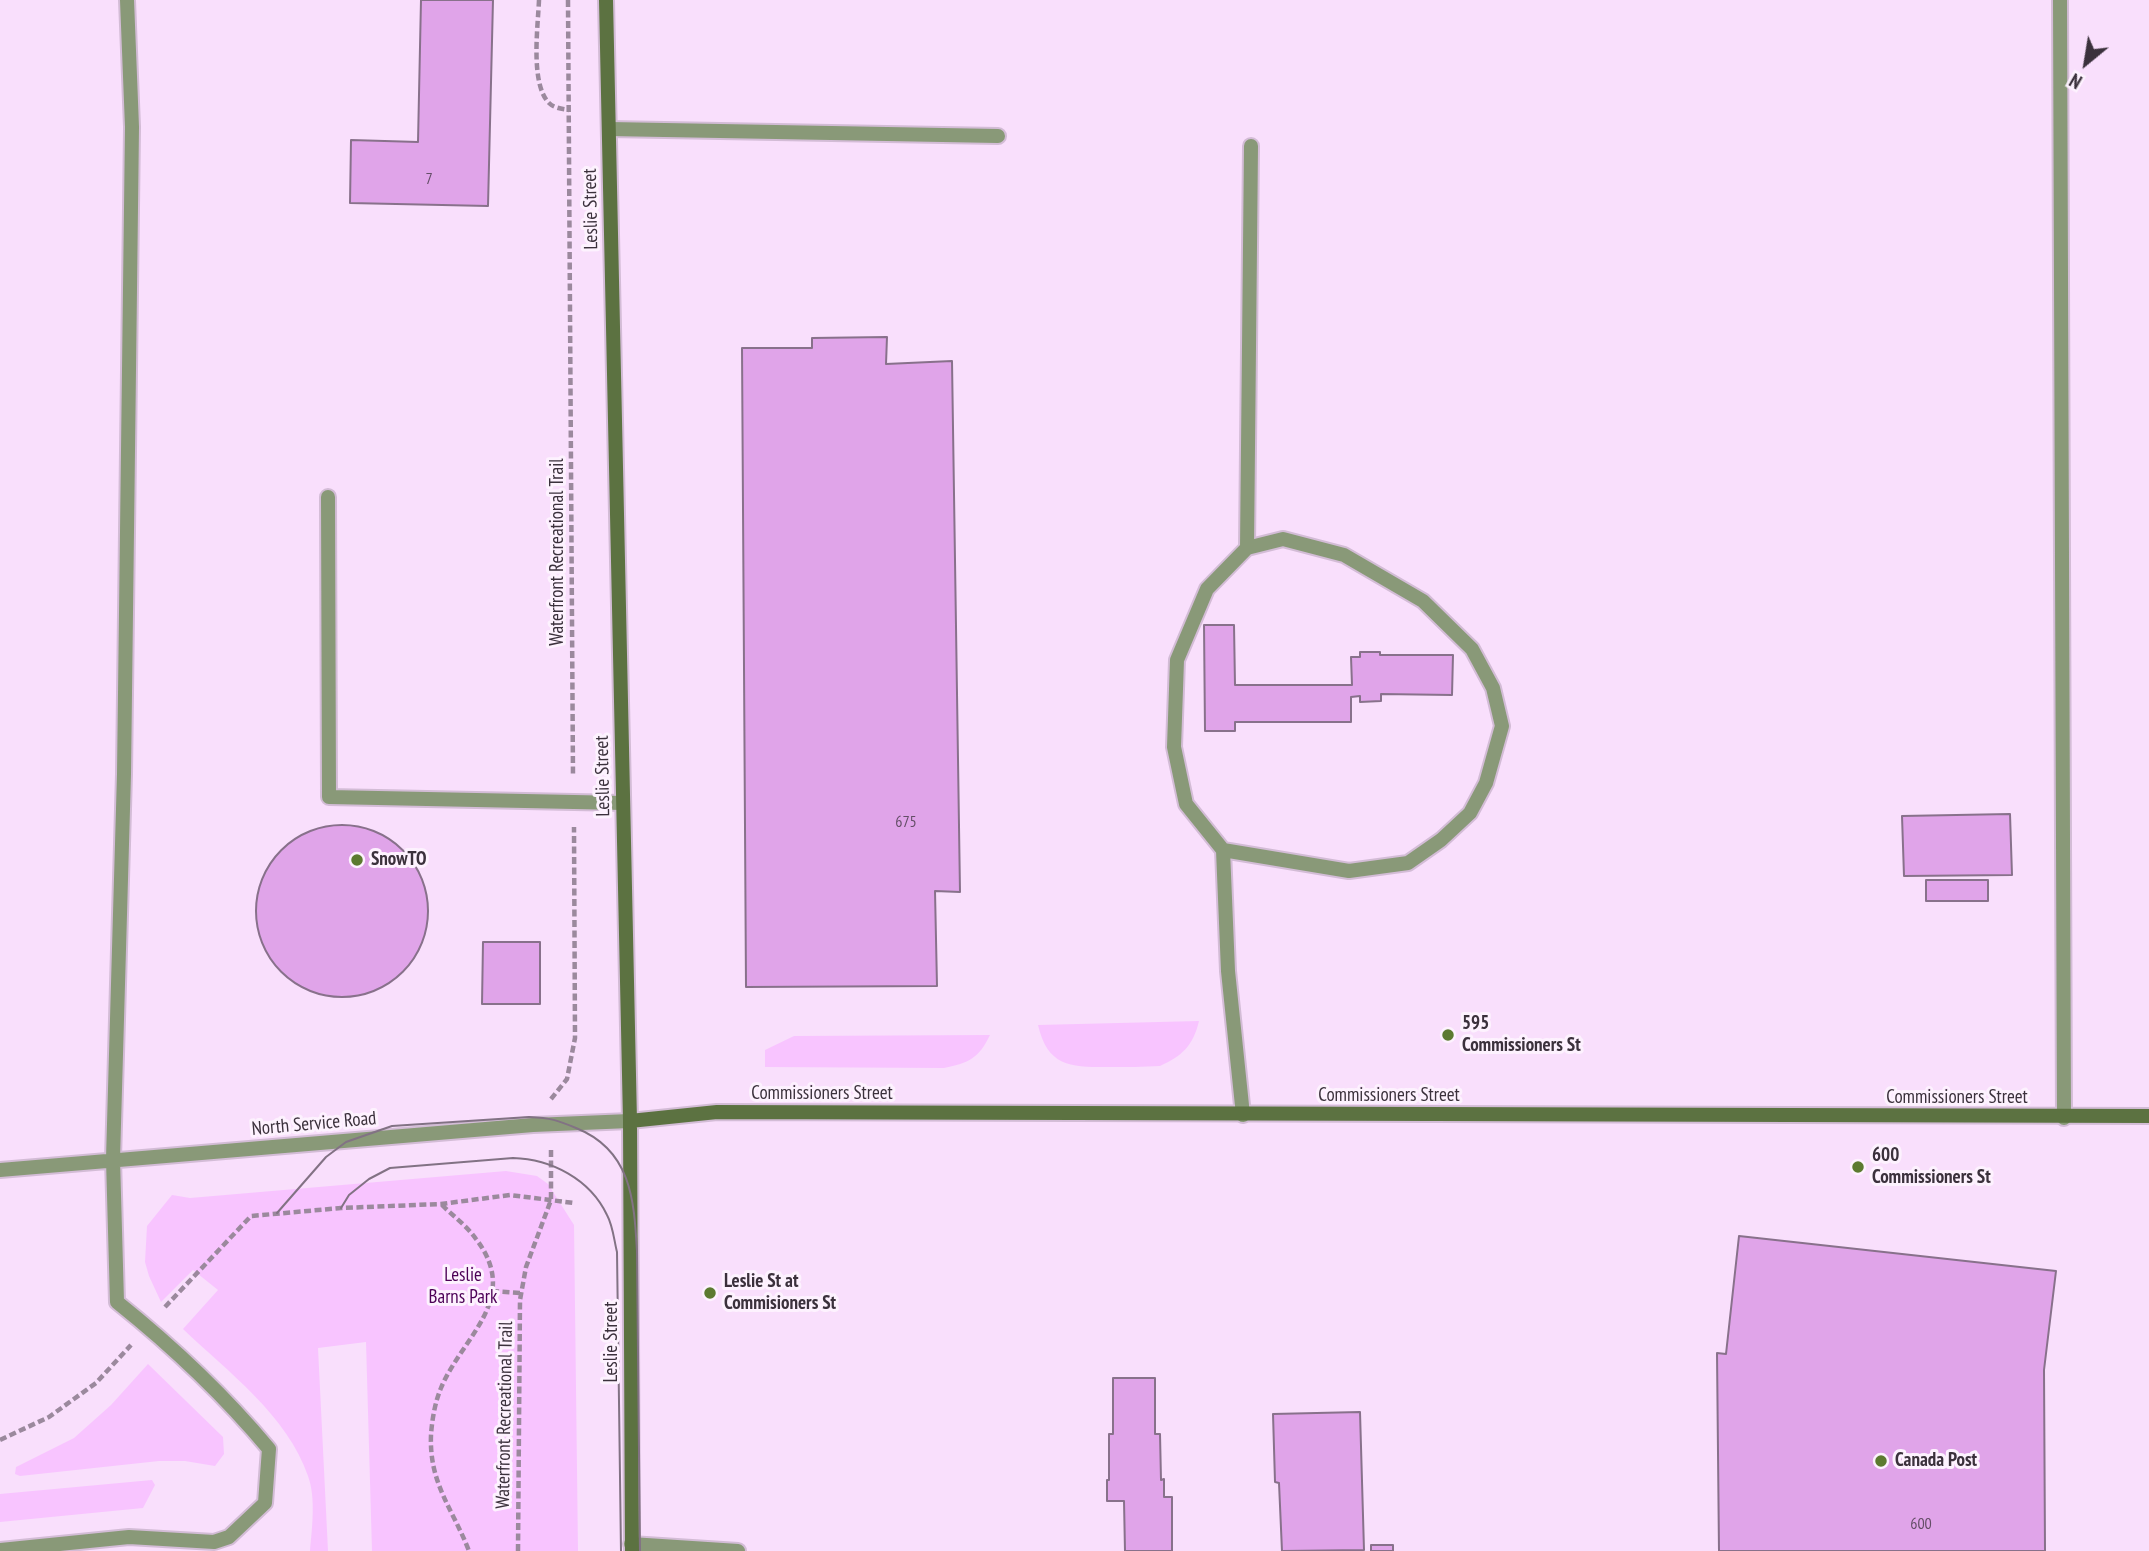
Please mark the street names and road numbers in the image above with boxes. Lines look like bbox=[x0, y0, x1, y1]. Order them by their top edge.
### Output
street label: Leslie Street bbox=[579, 168, 603, 250]
street label: Waterfront Recreational Trail bbox=[547, 458, 569, 646]
street label: Leslie Street bbox=[591, 735, 615, 817]
street label: Commissioners Street bbox=[751, 1083, 893, 1105]
street label: Commissioners Street bbox=[1318, 1085, 1460, 1107]
street label: Commissioners Street bbox=[1886, 1087, 2028, 1109]
street label: North Service Road bbox=[251, 1107, 377, 1141]
street label: Leslie Street bbox=[601, 1301, 623, 1383]
street label: Waterfront Recreational Trail bbox=[492, 1321, 518, 1509]

